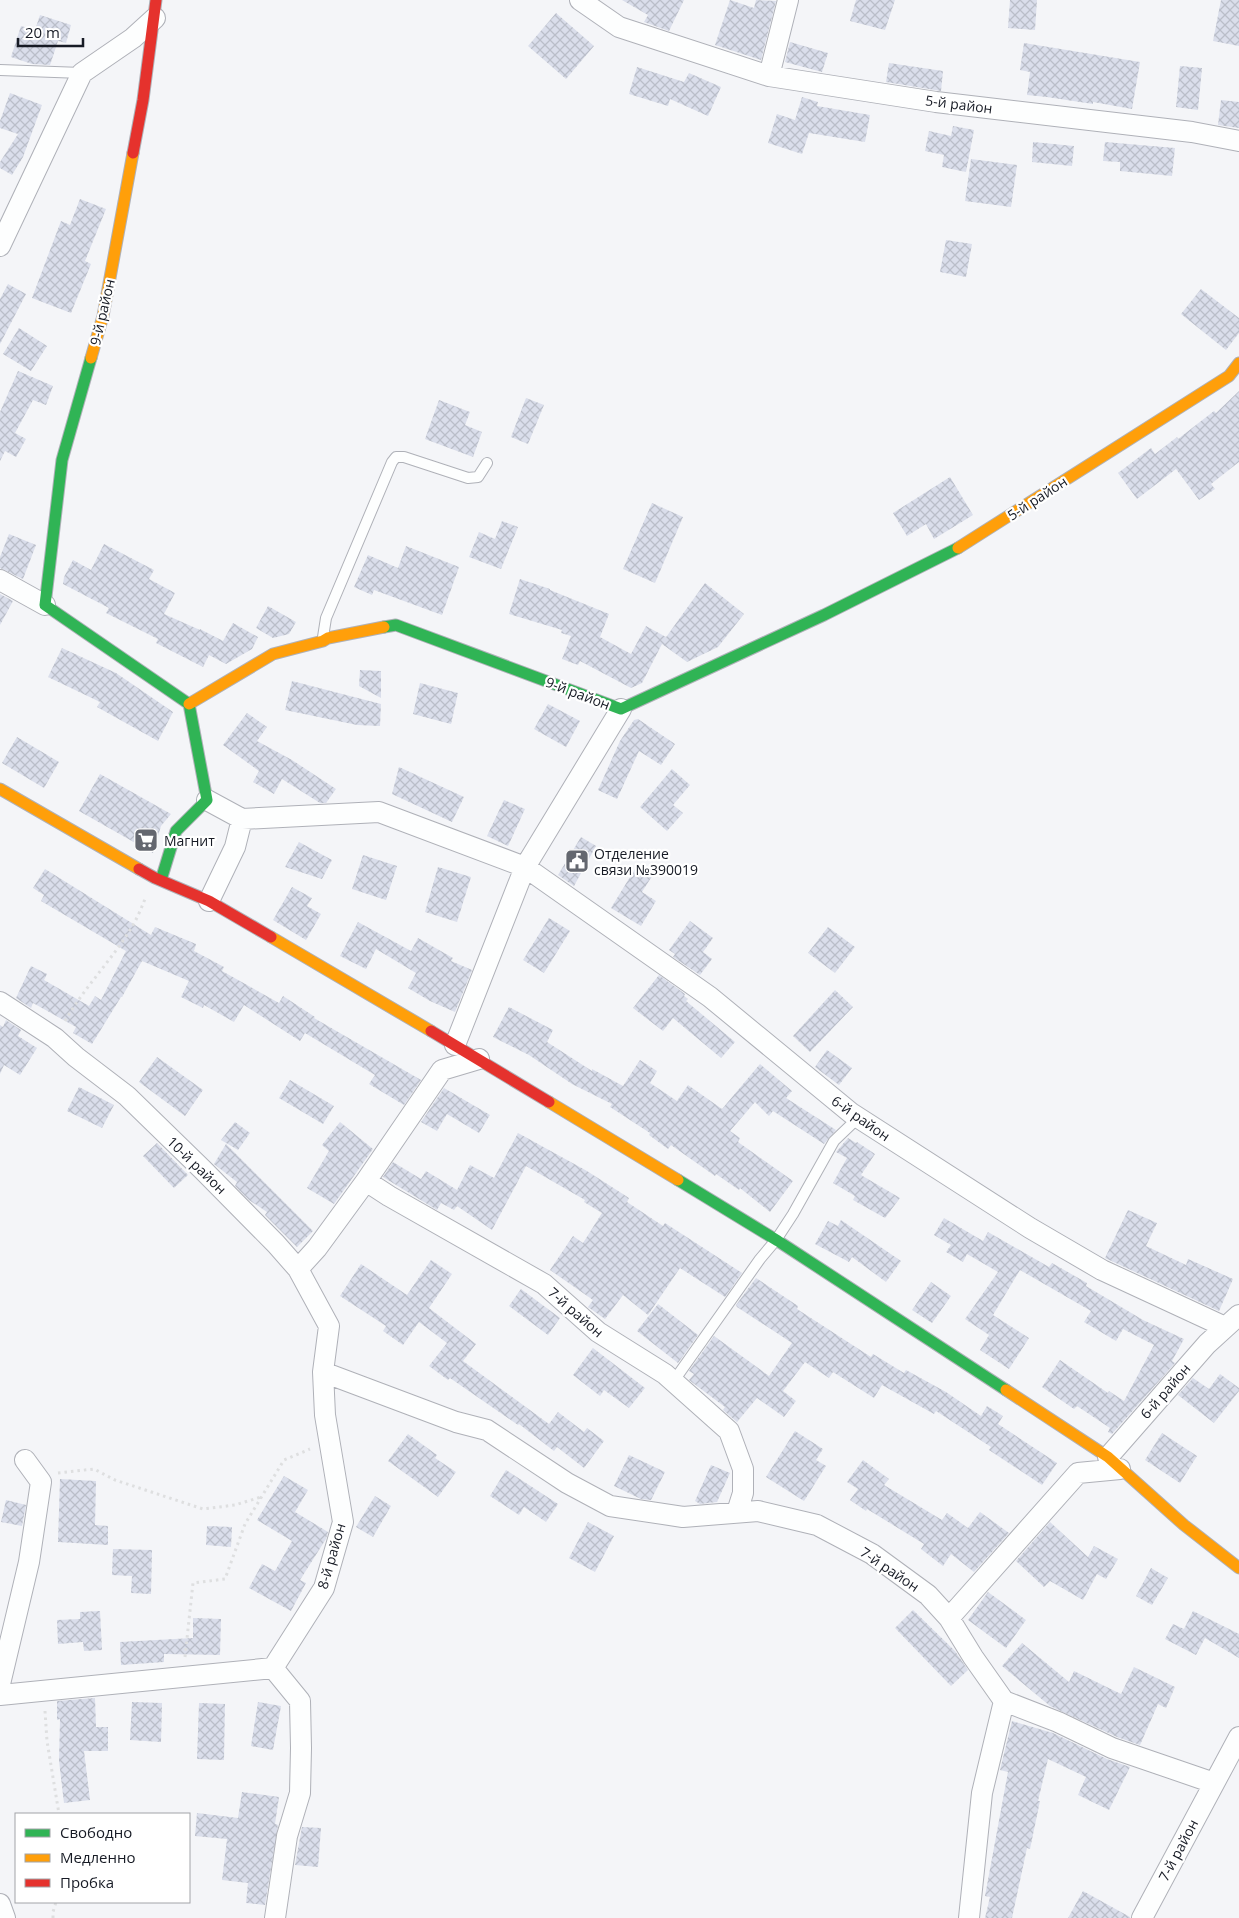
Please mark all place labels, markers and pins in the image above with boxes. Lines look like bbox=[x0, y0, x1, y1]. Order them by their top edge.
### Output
supermarket icon: Магнит bbox=[133, 827, 159, 853]
place label: Магнит bbox=[164, 831, 215, 850]
place label: Отделение связи №390019 bbox=[594, 844, 698, 879]
public building icon: Отделение связи №390019 bbox=[564, 848, 590, 874]

